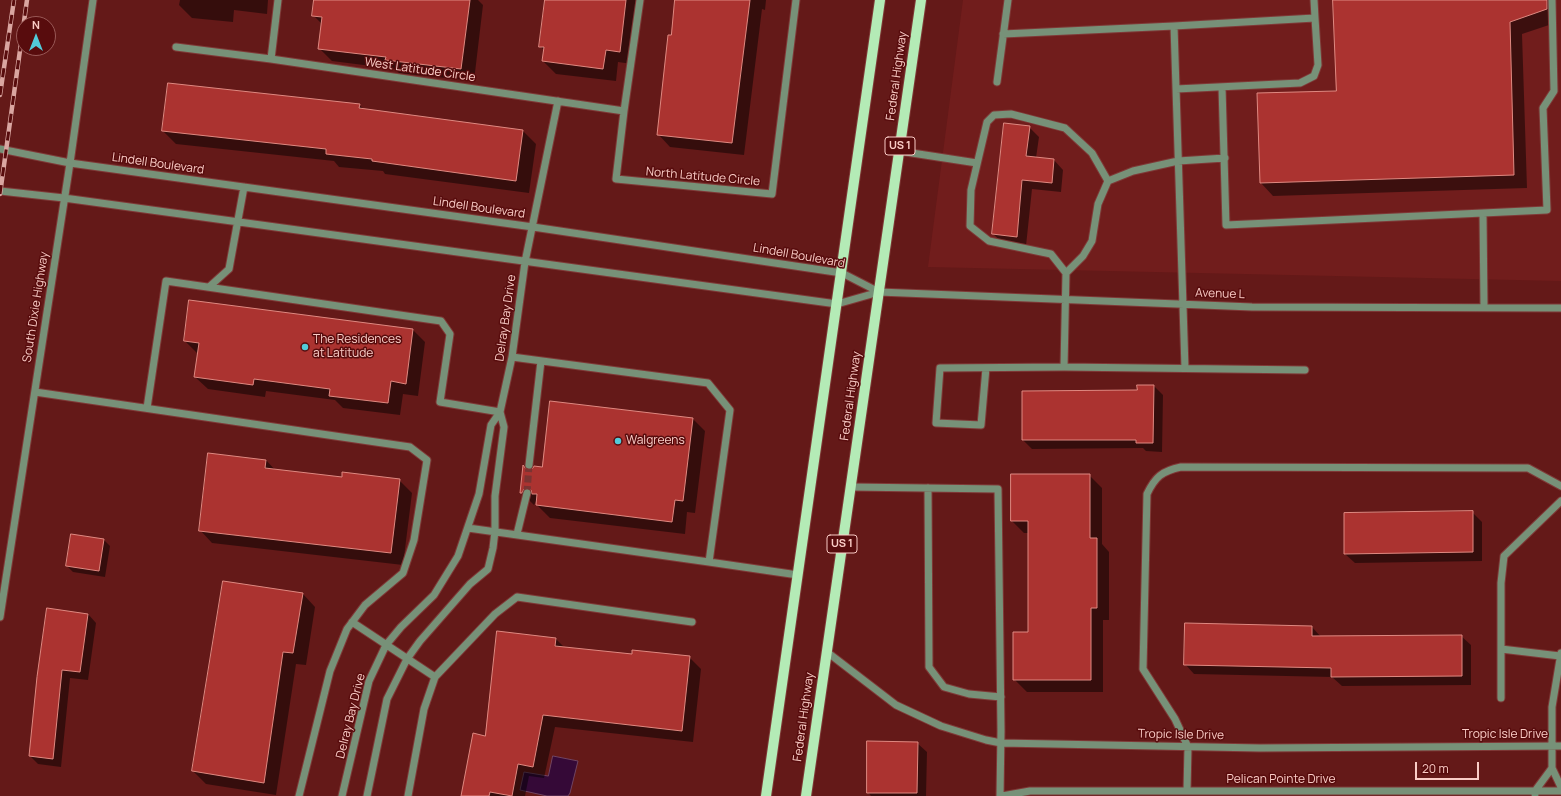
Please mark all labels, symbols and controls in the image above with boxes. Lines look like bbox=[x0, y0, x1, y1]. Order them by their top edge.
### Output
north arrow bbox=[16, 16, 56, 56]
text: N bbox=[32, 17, 40, 32]
street label: Federal Highway bbox=[884, 31, 910, 121]
street label: West Latitude Circle bbox=[364, 55, 476, 85]
road number: US 1 bbox=[885, 137, 915, 155]
street label: Lindell Boulevard bbox=[111, 150, 205, 178]
street label: North Latitude Circle bbox=[645, 165, 761, 189]
street label: Lindell Boulevard bbox=[432, 194, 526, 222]
street label: Lindell Boulevard bbox=[752, 241, 846, 271]
street label: South Dixie Highway bbox=[20, 251, 52, 363]
street label: Delray Bay Drive bbox=[493, 274, 519, 362]
street label: Avenue L bbox=[1195, 286, 1245, 302]
place label: The Residences at Latitude bbox=[313, 333, 401, 361]
marker: The Residences at Latitude bbox=[300, 342, 310, 352]
street label: Federal Highway bbox=[838, 351, 864, 441]
place label: Walgreens bbox=[626, 434, 685, 448]
marker: Walgreens bbox=[613, 436, 623, 446]
road number: US 1 bbox=[827, 535, 857, 553]
street label: Delray Bay Drive bbox=[333, 672, 369, 760]
street label: Federal Highway bbox=[791, 672, 817, 762]
street label: Tropic Isle Drive bbox=[1138, 727, 1224, 743]
street label: Tropic Isle Drive bbox=[1462, 728, 1548, 742]
scale bar bbox=[1417, 754, 1481, 780]
text: 20 m bbox=[1422, 760, 1449, 777]
street label: Pelican Pointe Drive bbox=[1227, 773, 1335, 787]

